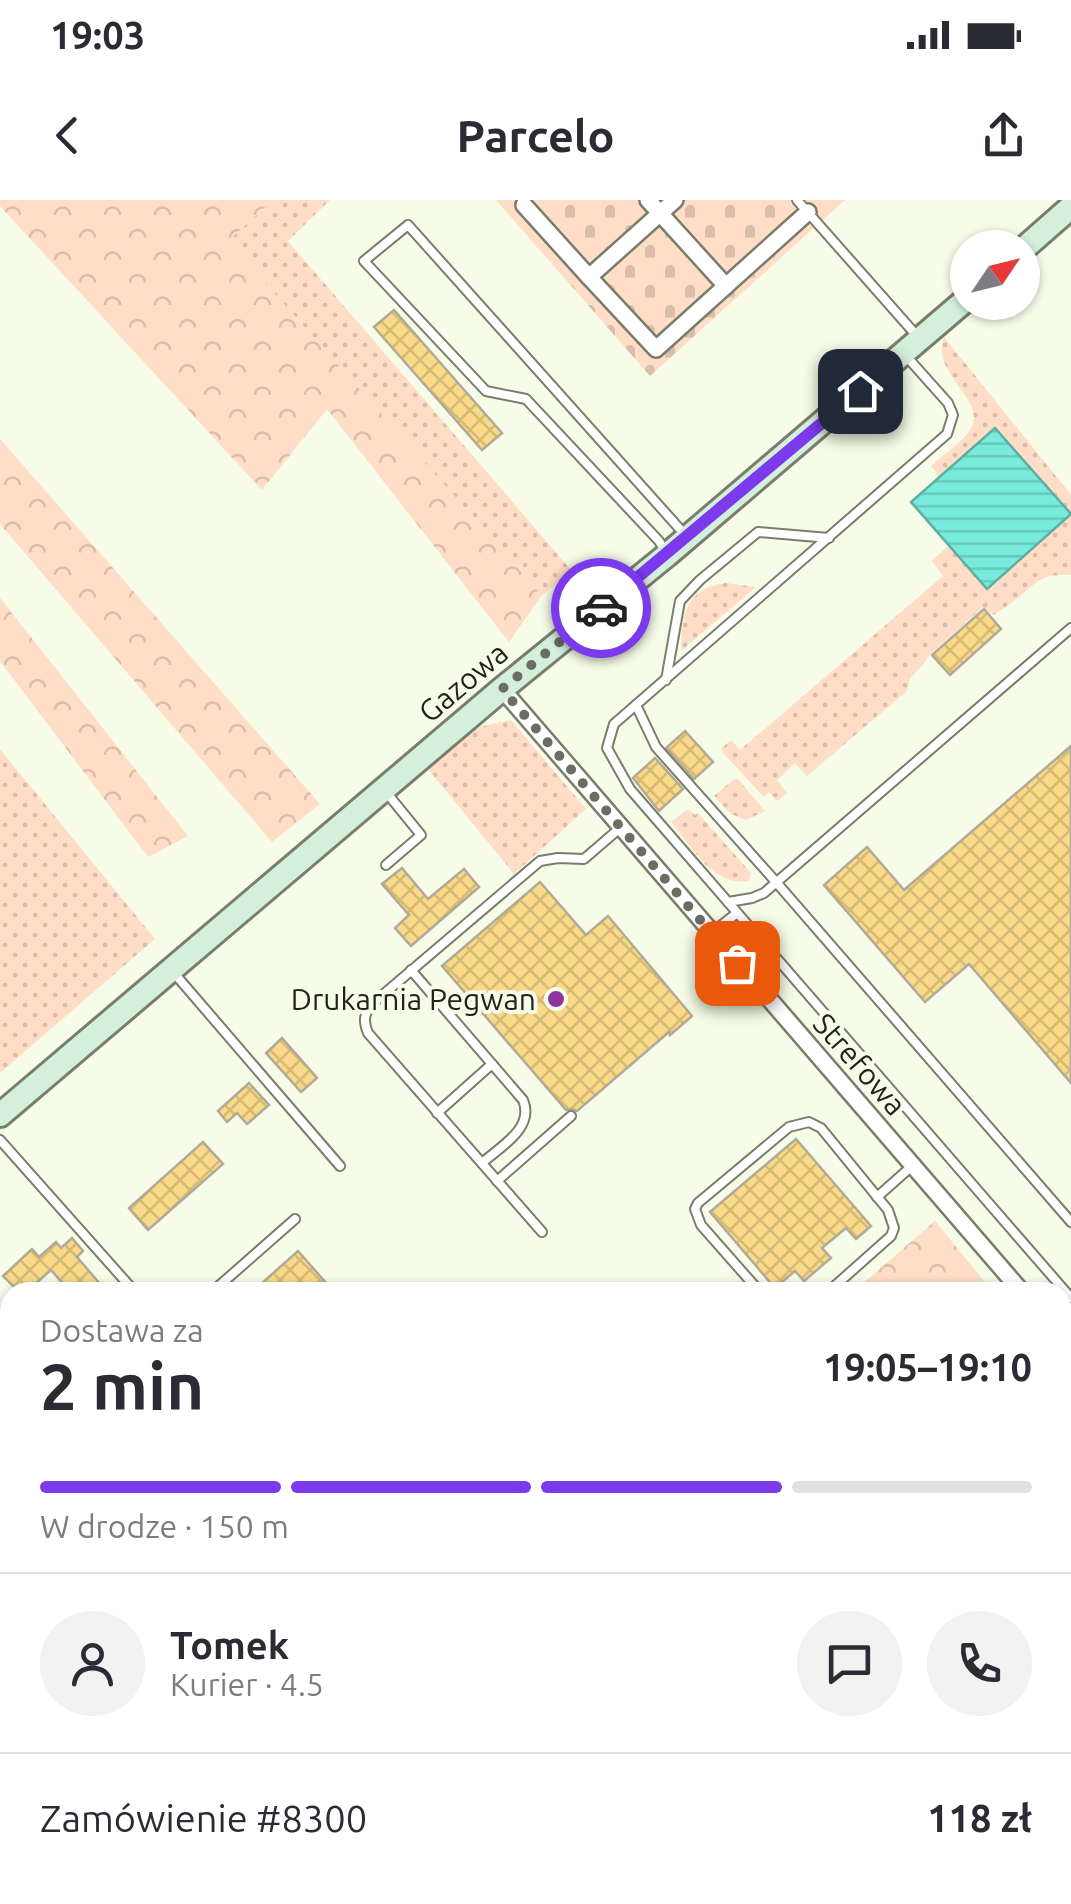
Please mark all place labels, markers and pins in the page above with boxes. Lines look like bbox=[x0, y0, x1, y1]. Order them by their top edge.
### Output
pin bbox=[818, 349, 903, 434]
pin bbox=[695, 921, 780, 1006]
place label: Drukarnia Pegwan bbox=[291, 982, 536, 1016]
marker: Drukarnia Pegwan bbox=[545, 988, 567, 1010]

